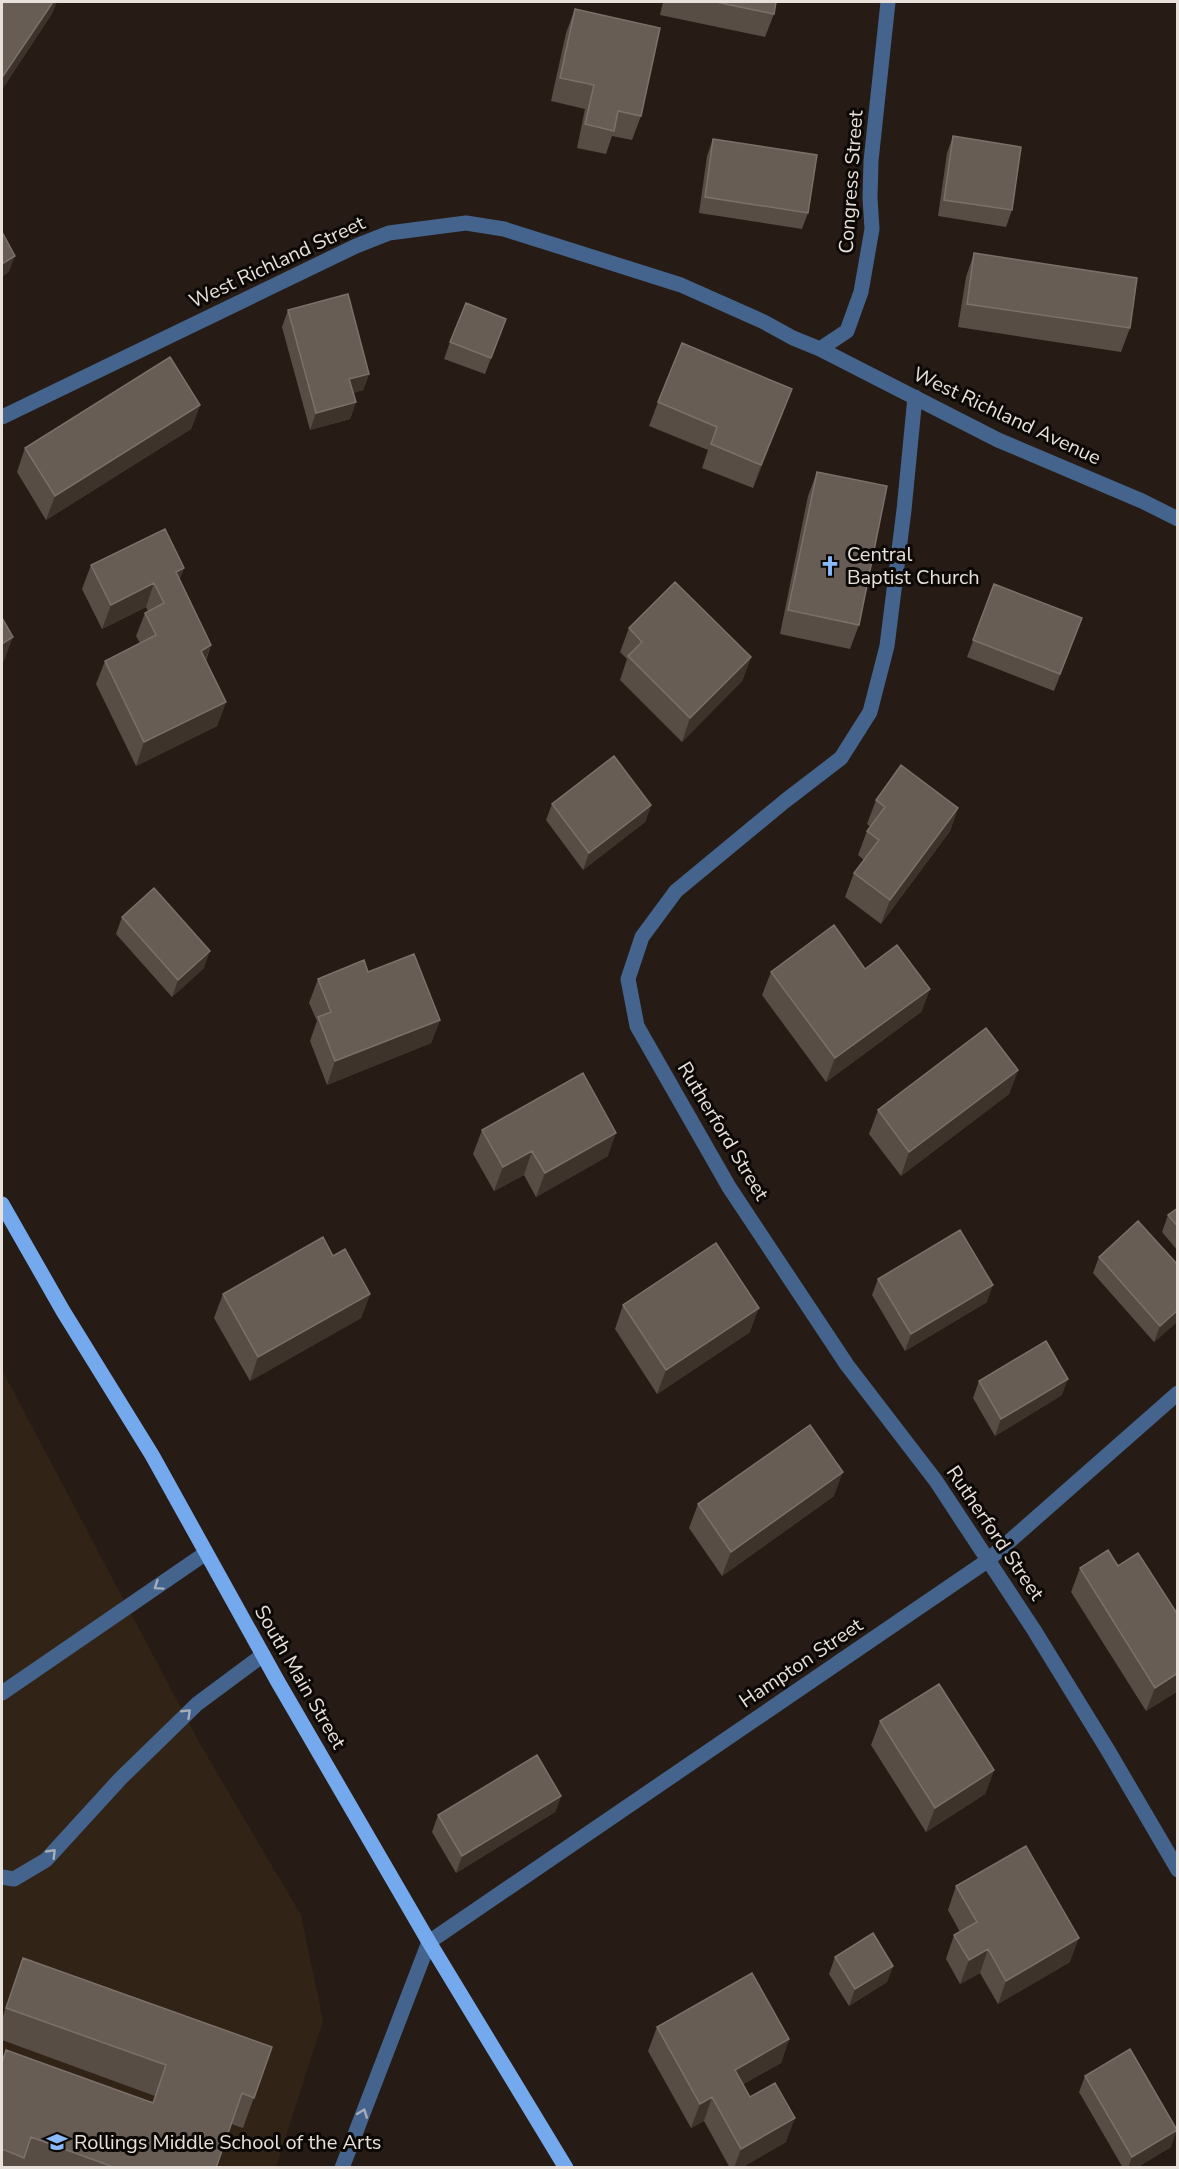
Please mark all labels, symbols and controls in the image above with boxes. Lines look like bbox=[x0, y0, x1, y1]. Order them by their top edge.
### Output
street label: Congress Street bbox=[833, 108, 870, 255]
street label: West Richland Street bbox=[185, 209, 370, 315]
street label: West Richland Avenue bbox=[909, 361, 1105, 471]
place label: Central Baptist Church bbox=[847, 541, 980, 591]
church icon: Central Baptist Church bbox=[818, 554, 842, 578]
street label: Rutherford Street bbox=[671, 1057, 776, 1206]
street label: Rutherford Street bbox=[940, 1460, 1051, 1607]
one-way arrow bbox=[154, 1579, 165, 1590]
street label: South Main Street bbox=[248, 1600, 353, 1755]
street label: Hampton Street bbox=[734, 1611, 869, 1714]
one-way arrow bbox=[180, 1710, 191, 1721]
one-way arrow bbox=[44, 1850, 55, 1861]
one-way arrow bbox=[356, 2108, 368, 2119]
place label: Rollings Middle School of the Arts bbox=[74, 2129, 381, 2156]
school or university icon: Rollings Middle School of the Arts bbox=[45, 2130, 69, 2154]

